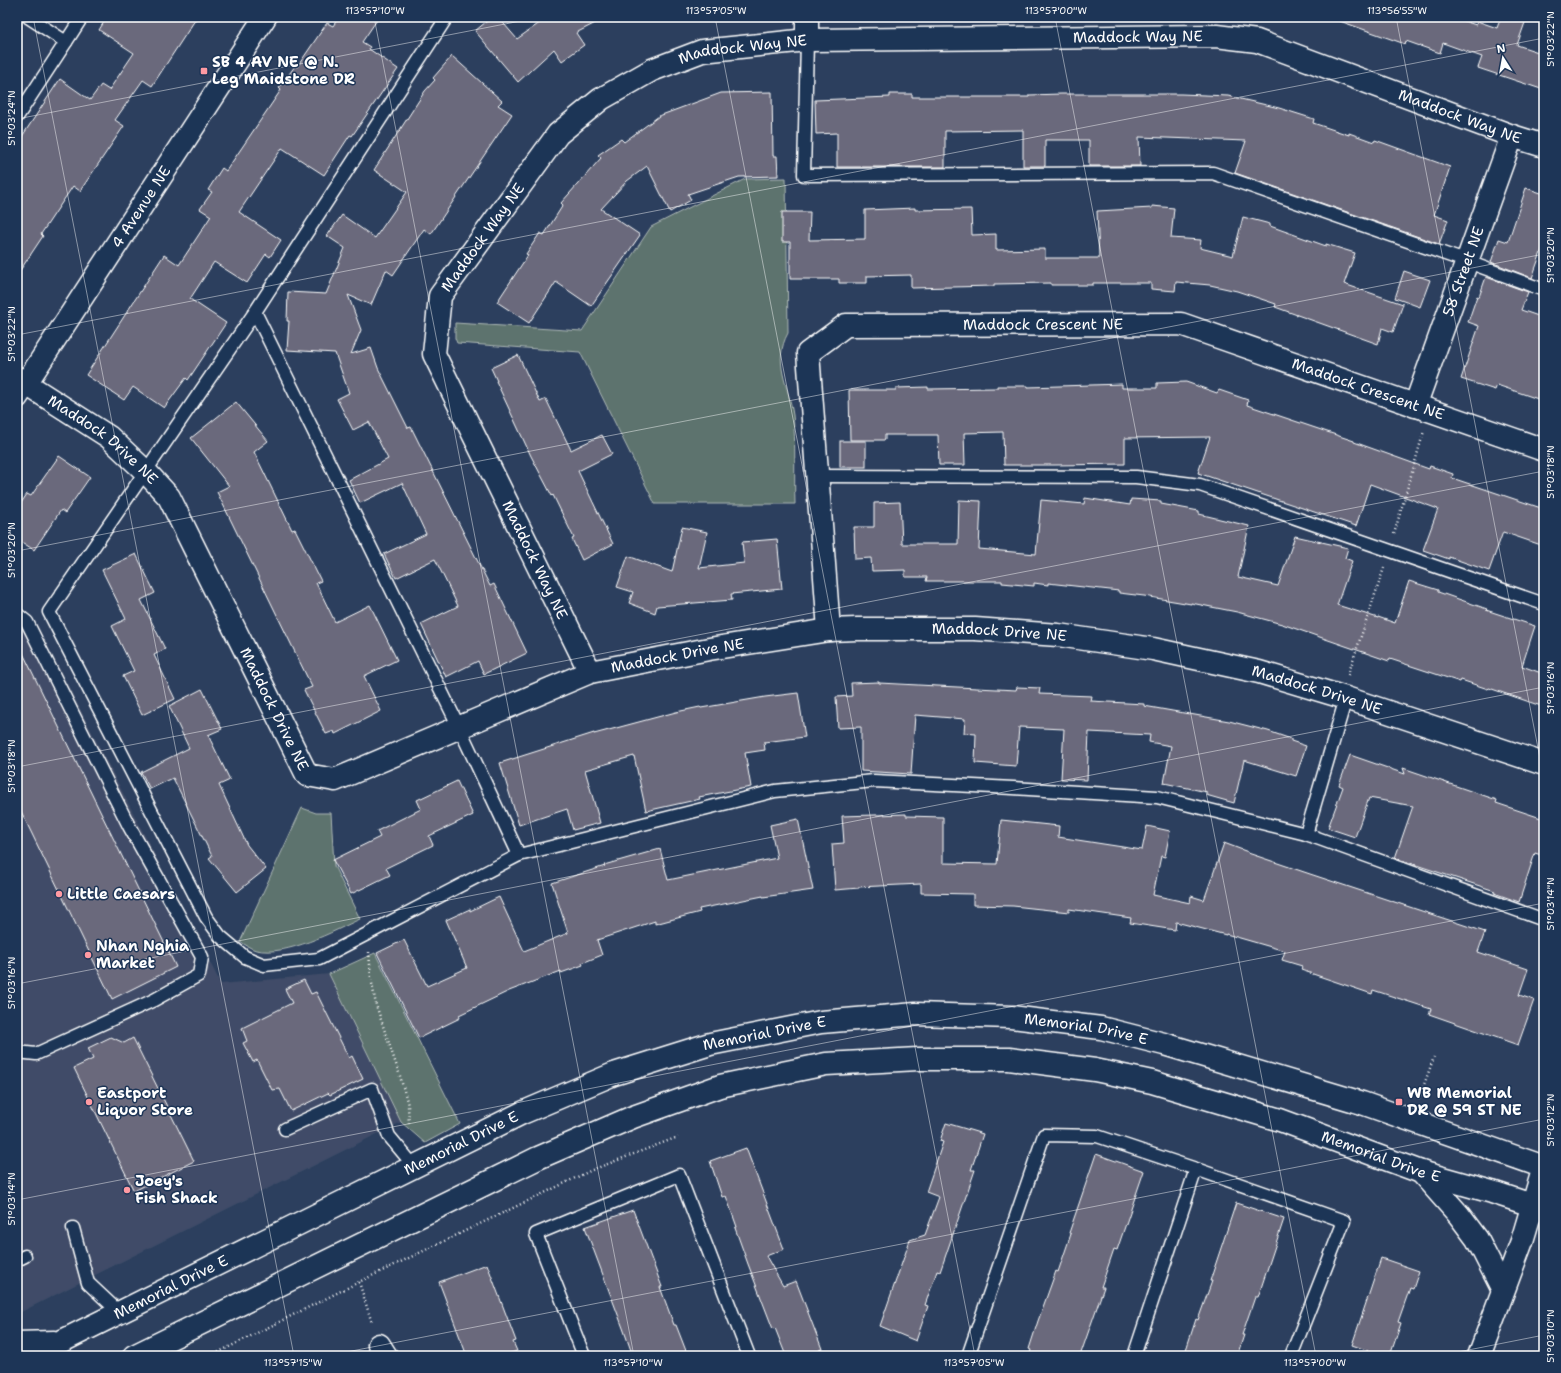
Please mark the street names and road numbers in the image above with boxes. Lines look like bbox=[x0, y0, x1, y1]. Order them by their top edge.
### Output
street label: Maddock Way NE bbox=[1073, 26, 1203, 47]
street label: Maddock Way NE bbox=[676, 30, 808, 69]
street label: Maddock Way NE bbox=[1396, 85, 1524, 148]
street label: 4 Avenue NE bbox=[107, 162, 175, 252]
street label: Maddock Way NE bbox=[436, 179, 529, 296]
street label: 58 Street NE bbox=[1438, 224, 1489, 319]
street label: Maddock Crescent NE bbox=[963, 314, 1123, 335]
street label: Maddock Crescent NE bbox=[1289, 353, 1447, 425]
street label: Maddock Drive NE bbox=[44, 390, 162, 489]
street label: Maddock Way NE bbox=[498, 497, 572, 623]
street label: Maddock Drive NE bbox=[932, 619, 1068, 646]
street label: Maddock Drive NE bbox=[609, 634, 746, 678]
street label: Maddock Drive NE bbox=[235, 644, 313, 774]
street label: Maddock Drive NE bbox=[1249, 660, 1385, 719]
street label: Memorial Drive E bbox=[1023, 1009, 1150, 1050]
street label: Memorial Drive E bbox=[701, 1012, 827, 1055]
street label: Memorial Drive E bbox=[401, 1106, 522, 1180]
street label: Memorial Drive E bbox=[1319, 1126, 1443, 1187]
street label: Memorial Drive E bbox=[110, 1250, 231, 1324]

